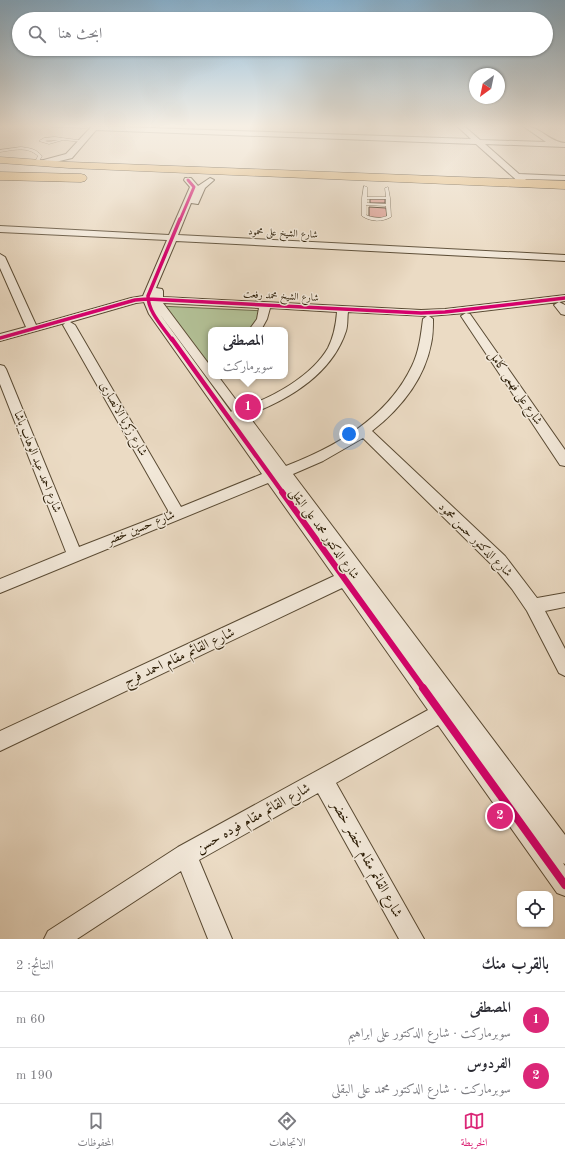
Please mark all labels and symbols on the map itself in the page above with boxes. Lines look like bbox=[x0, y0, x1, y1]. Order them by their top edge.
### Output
north arrow bbox=[469, 68, 505, 104]
street label: شارع الشيخ على محمود bbox=[248, 226, 319, 244]
street label: شارع الشيخ محمد رفعت bbox=[243, 289, 319, 307]
street label: شارع على فهمى كامل bbox=[483, 348, 545, 429]
street label: شارع زكريا الانصارى bbox=[93, 379, 151, 460]
pin: 1 bbox=[235, 392, 261, 422]
street label: شارع احمد عبد الوهاب باشا bbox=[7, 410, 63, 516]
your location bbox=[339, 424, 359, 444]
street label: شارع الدكتور محمد على البقلى bbox=[284, 486, 362, 584]
street label: شارع الدكتور حسن محمود bbox=[433, 500, 515, 582]
street label: شارع حسين خضر bbox=[104, 509, 178, 552]
street label: شارع القائم مقام احمد فرج bbox=[121, 624, 239, 693]
street label: شارع القائم مقام فوده حسن bbox=[193, 780, 315, 860]
street label: شارع القائم مقام خضر خضر bbox=[324, 796, 406, 922]
pin: 2 bbox=[487, 801, 513, 831]

